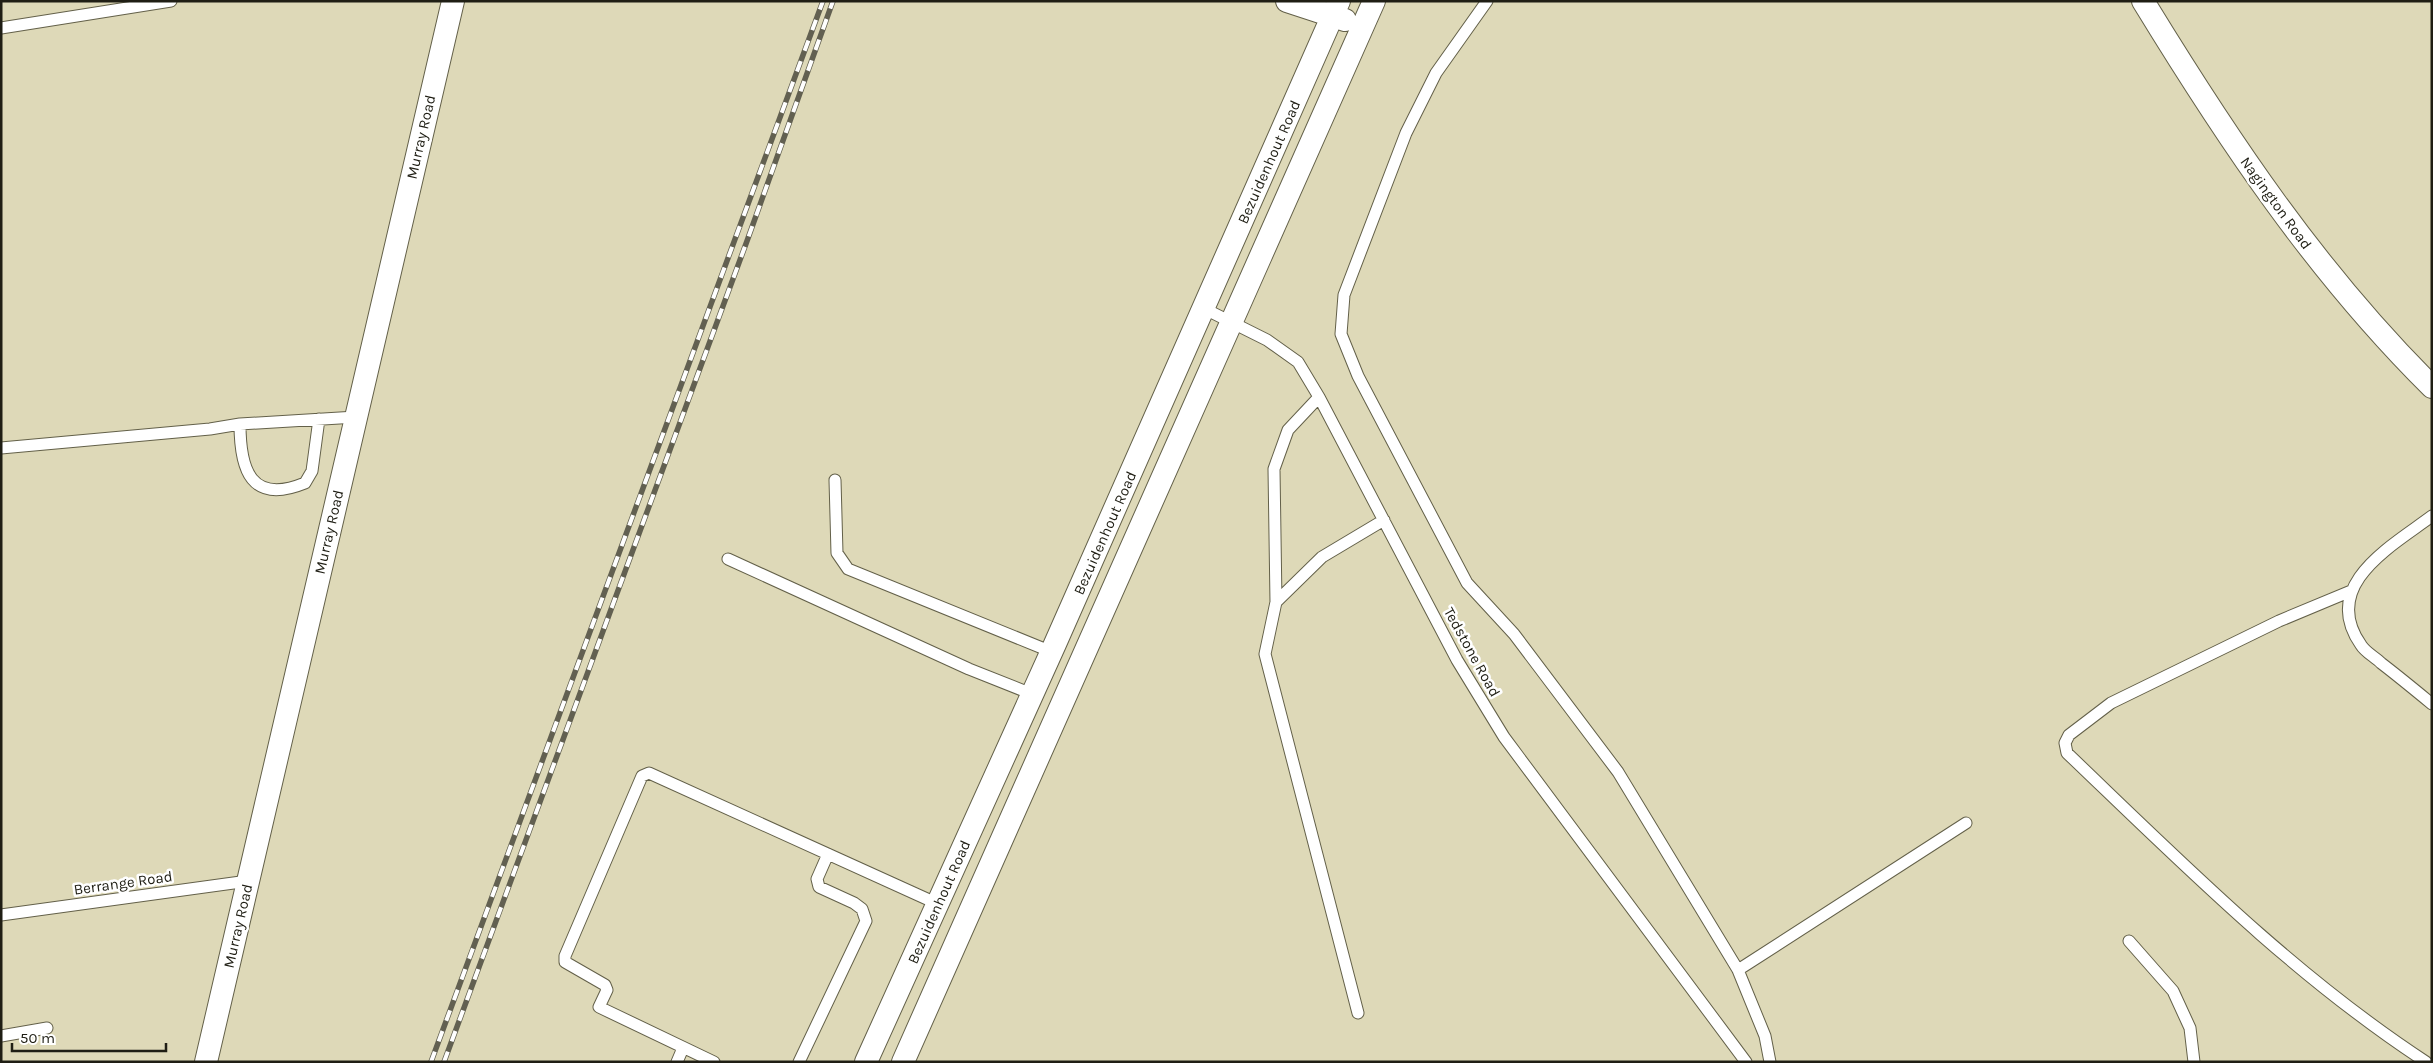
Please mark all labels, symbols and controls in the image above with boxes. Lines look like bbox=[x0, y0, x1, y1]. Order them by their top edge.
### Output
street label: Murray Road bbox=[403, 93, 439, 181]
street label: Bezuidenhout Road bbox=[1234, 97, 1304, 227]
street label: Nagington Road bbox=[2236, 153, 2316, 253]
street label: Bezuidenhout Road bbox=[1070, 468, 1140, 598]
street label: Murray Road bbox=[311, 488, 347, 576]
street label: Tedstone Road bbox=[1440, 604, 1504, 700]
street label: Bezuidenhout Road bbox=[904, 837, 974, 967]
street label: Berrange Road bbox=[73, 867, 173, 899]
street label: Murray Road bbox=[220, 882, 256, 970]
scale bar bbox=[12, 1020, 166, 1052]
text: 50 m bbox=[20, 1029, 55, 1047]

